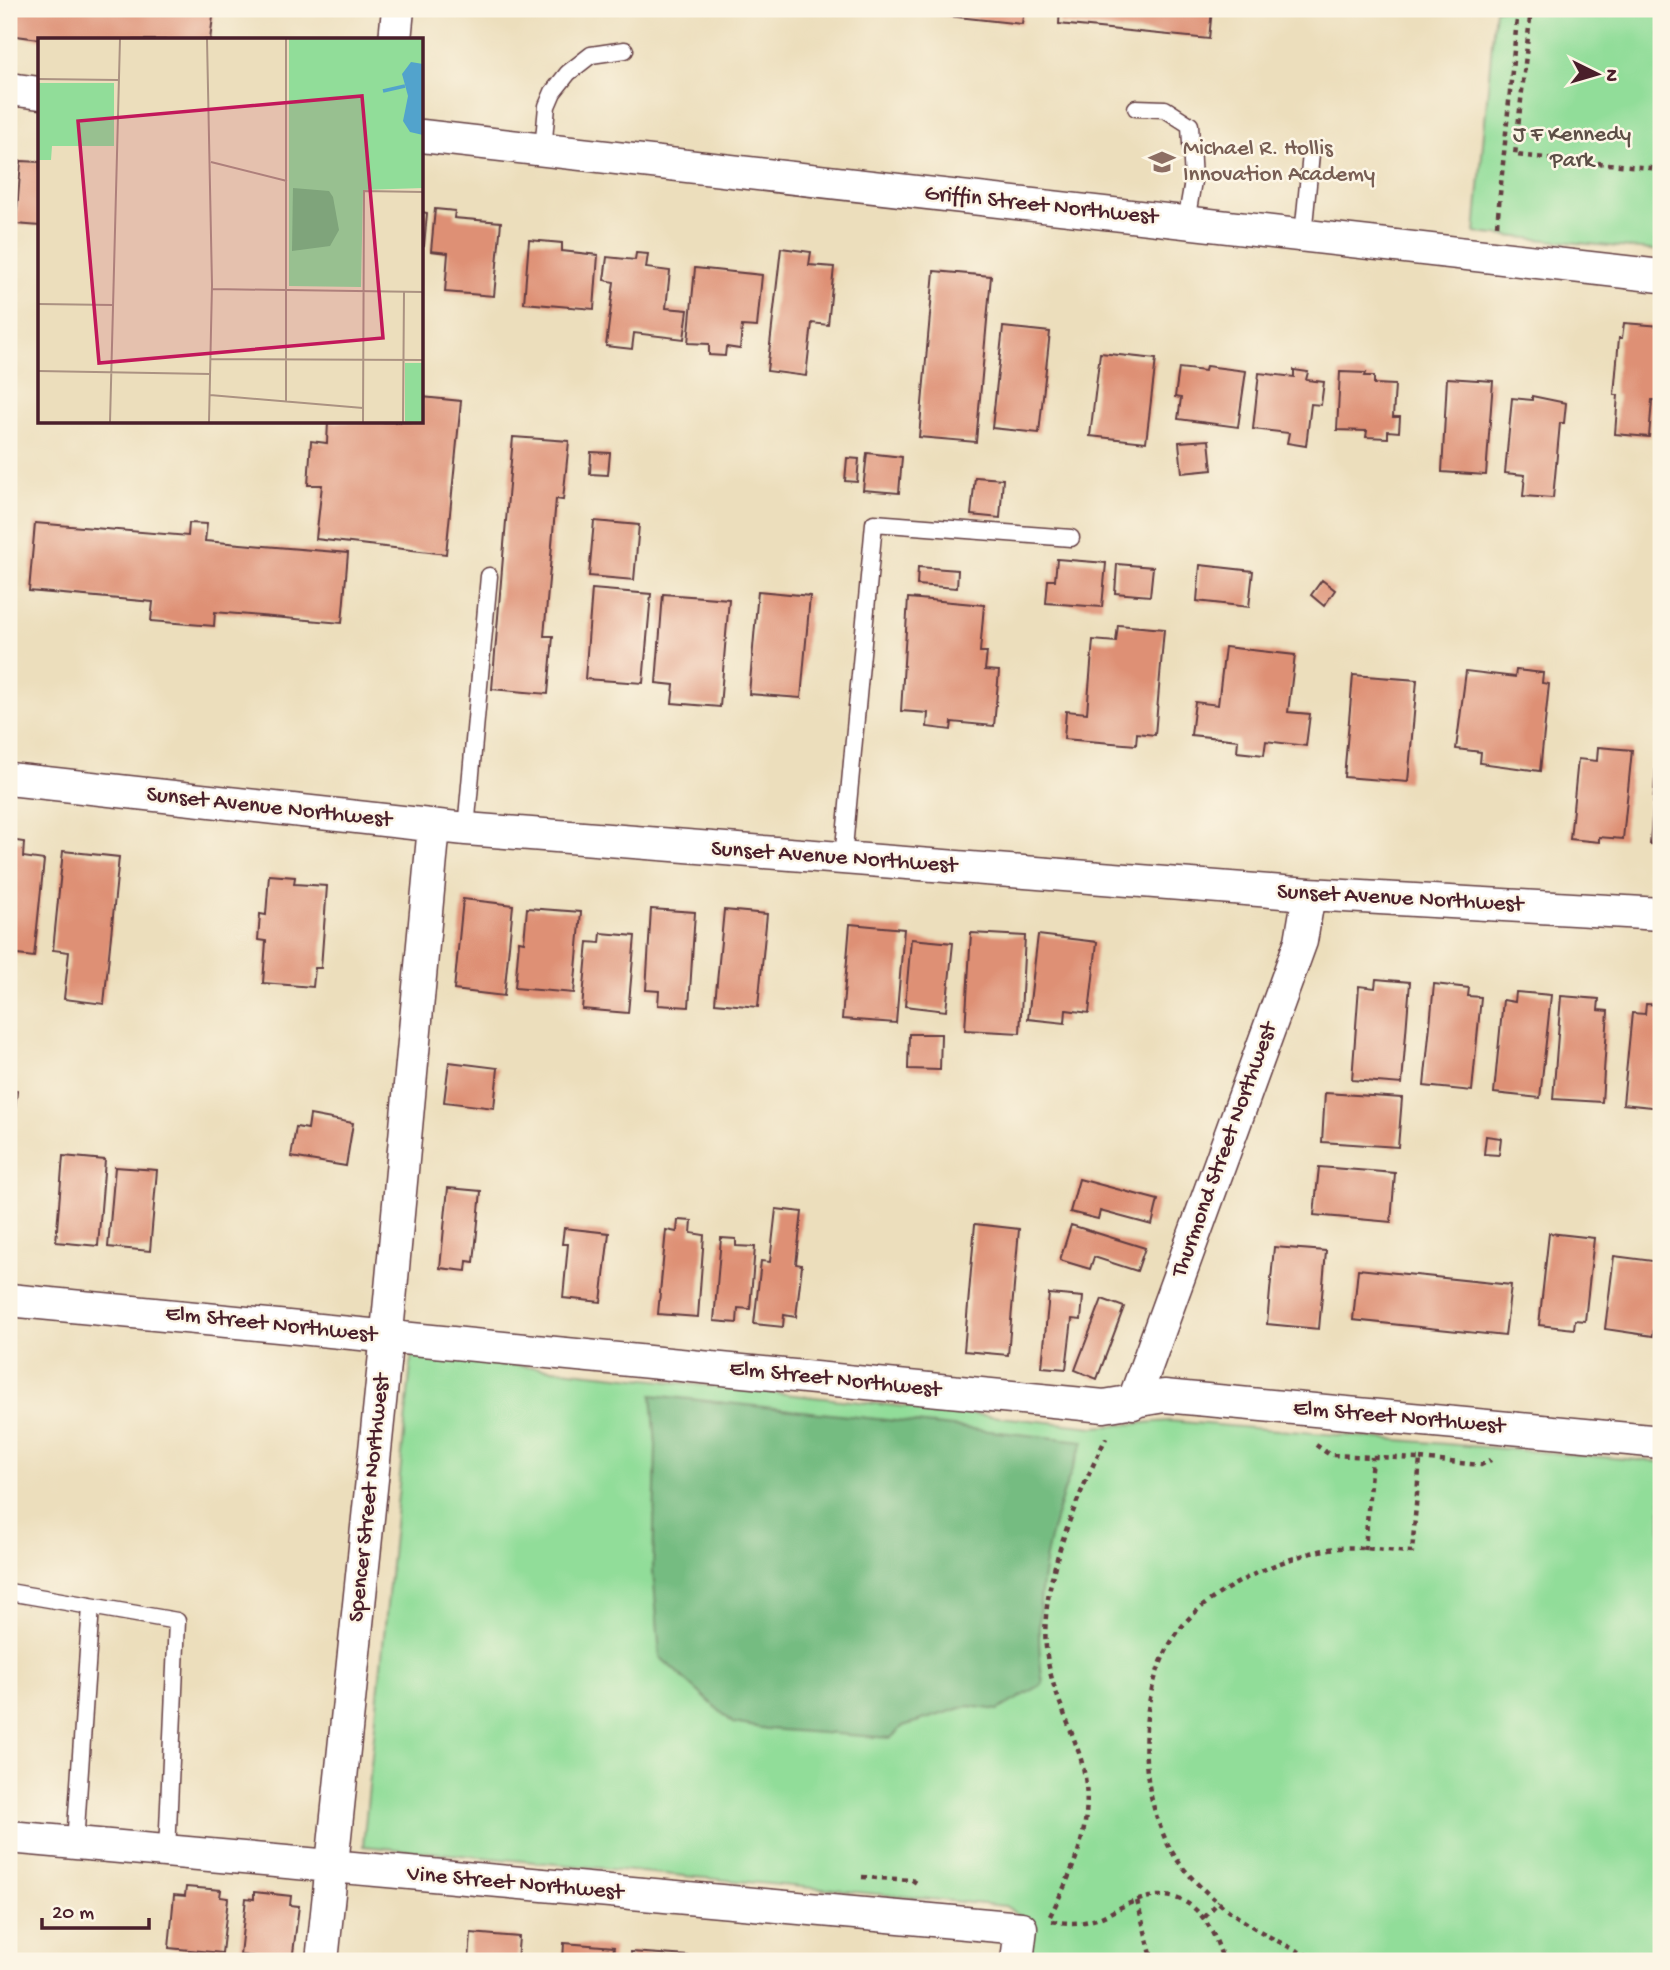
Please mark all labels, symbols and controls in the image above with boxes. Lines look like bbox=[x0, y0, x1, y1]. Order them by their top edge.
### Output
inset map bbox=[38, 38, 424, 424]
north arrow bbox=[1562, 38, 1632, 108]
text: N bbox=[1598, 68, 1622, 82]
park label: J F Kennedy Park bbox=[1513, 122, 1631, 175]
place label: Michael R. Hollis Innovation Academy bbox=[1183, 136, 1375, 189]
school or university icon: Michael R. Hollis Innovation Academy bbox=[1147, 147, 1177, 177]
street label: Griffin Street Northwest bbox=[923, 180, 1160, 232]
street label: Sunset Avenue Northwest bbox=[145, 782, 395, 834]
street label: Sunset Avenue Northwest bbox=[710, 836, 960, 880]
street label: Sunset Avenue Northwest bbox=[1276, 879, 1525, 919]
street label: Thurmond Street Northwest bbox=[1166, 1017, 1284, 1283]
street label: Elm Street Northwest bbox=[164, 1300, 380, 1350]
street label: Elm Street Northwest bbox=[728, 1355, 944, 1405]
street label: Spencer Street Northwest bbox=[344, 1371, 397, 1623]
street label: Elm Street Northwest bbox=[1292, 1395, 1508, 1441]
street label: Vine Street Northwest bbox=[405, 1861, 626, 1907]
scale bar bbox=[42, 1886, 149, 1930]
text: 20 m bbox=[52, 1902, 94, 1927]

